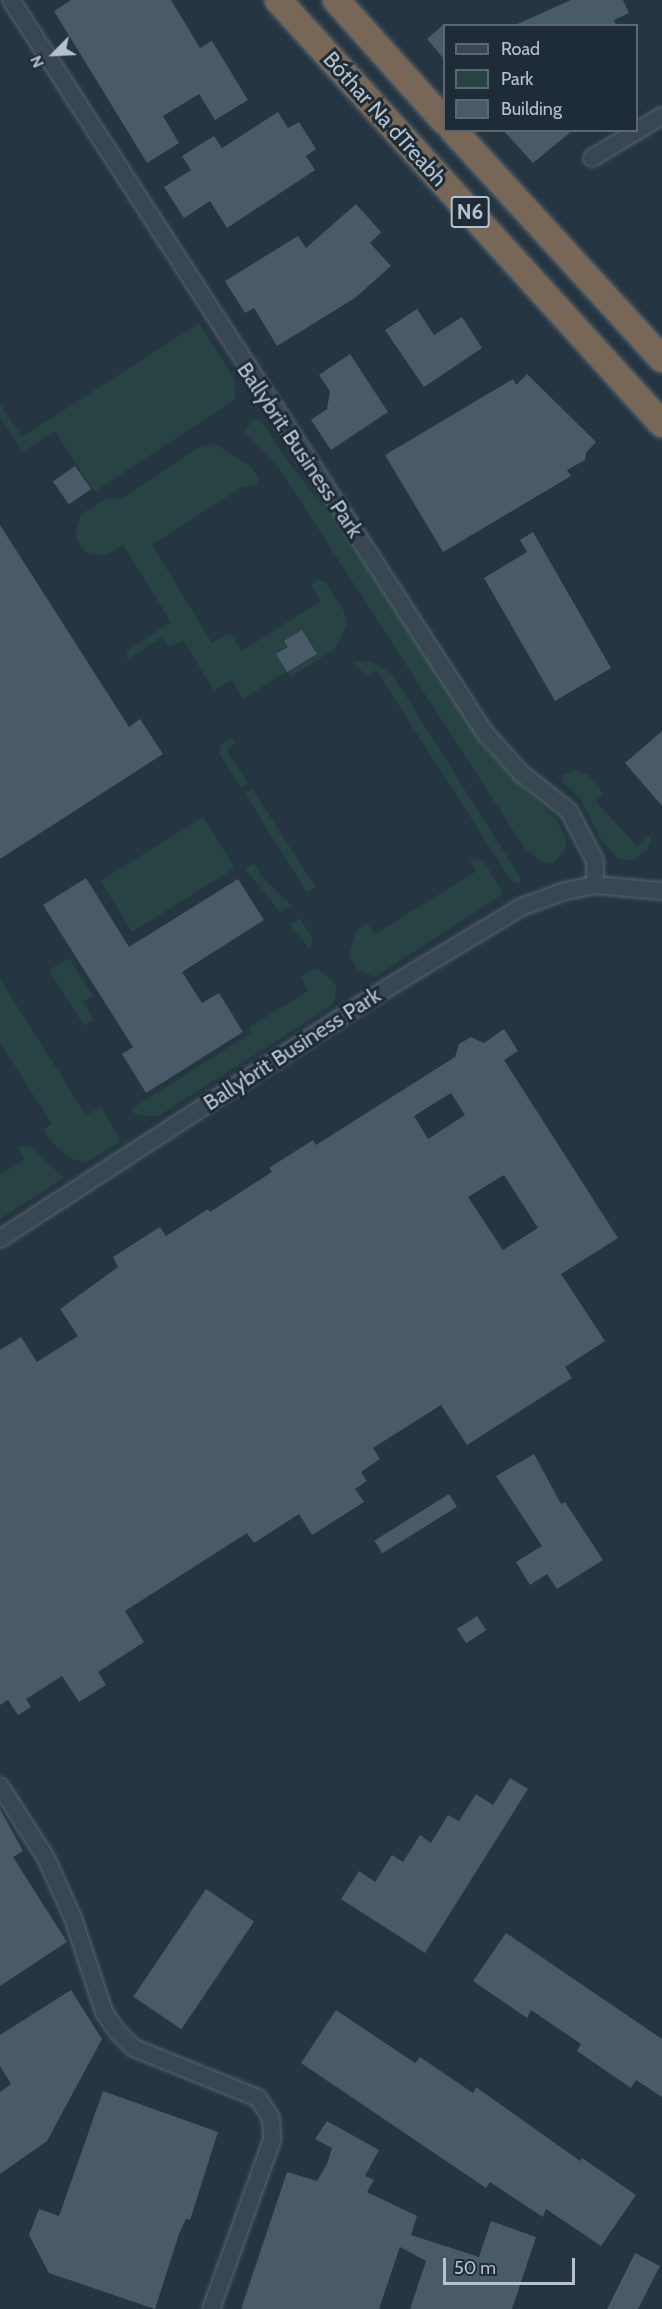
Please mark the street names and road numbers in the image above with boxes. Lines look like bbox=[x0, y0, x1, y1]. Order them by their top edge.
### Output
street label: Bóthar Na dTreabh bbox=[318, 46, 452, 192]
road number: N6 bbox=[450, 194, 490, 230]
street label: Ballybrit Business Park bbox=[231, 357, 369, 543]
street label: Ballybrit Business Park bbox=[198, 982, 386, 1116]

